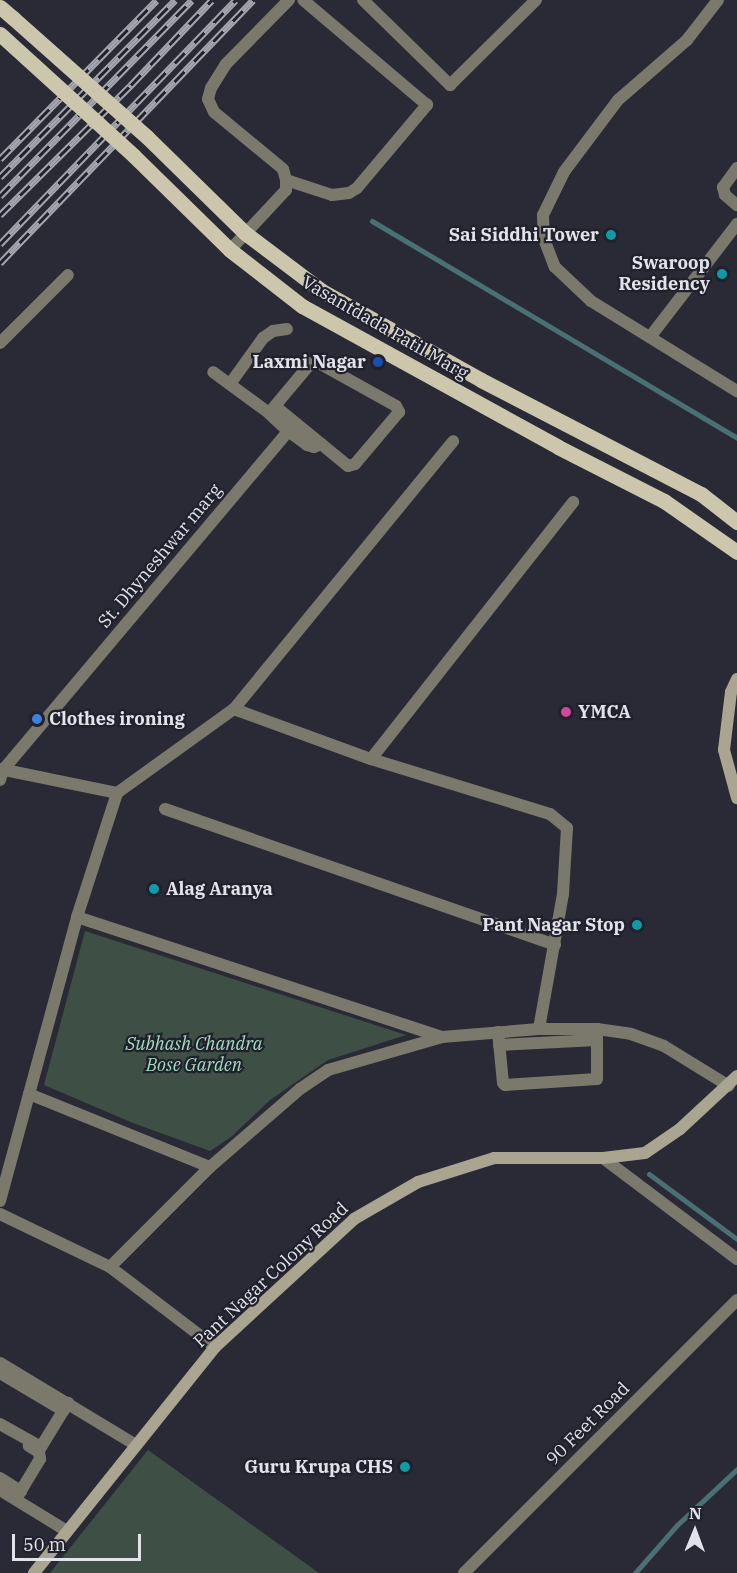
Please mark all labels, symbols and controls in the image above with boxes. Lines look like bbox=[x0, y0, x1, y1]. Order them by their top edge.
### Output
place label: Sai Siddhi Tower bbox=[449, 224, 599, 246]
marker: Sai Siddhi Tower bbox=[604, 228, 618, 242]
place label: Swaroop Residency bbox=[618, 253, 710, 296]
marker: Swaroop Residency bbox=[715, 267, 729, 281]
street label: Vasantdada Patil Marg bbox=[298, 272, 472, 384]
place label: Laxmi Nagar bbox=[252, 351, 366, 373]
marker: Laxmi Nagar bbox=[371, 355, 385, 369]
street label: St. Dhyneshwar marg bbox=[94, 480, 226, 632]
place label: YMCA bbox=[578, 701, 631, 723]
marker: YMCA bbox=[559, 705, 573, 719]
place label: Clothes ironing bbox=[49, 708, 185, 730]
marker: Clothes ironing bbox=[30, 712, 44, 726]
place label: Alag Aranya bbox=[166, 878, 273, 900]
marker: Alag Aranya bbox=[147, 882, 161, 896]
place label: Pant Nagar Stop bbox=[482, 914, 625, 936]
marker: Pant Nagar Stop bbox=[630, 918, 644, 932]
park label: Subhash Chandra Bose Garden bbox=[125, 1034, 263, 1076]
street label: Pant Nagar Colony Road bbox=[189, 1198, 353, 1352]
street label: 90 Feet Road bbox=[542, 1378, 634, 1470]
place label: Guru Krupa CHS bbox=[244, 1456, 393, 1478]
marker: Guru Krupa CHS bbox=[398, 1460, 412, 1474]
north arrow bbox=[665, 1501, 725, 1561]
text: N bbox=[689, 1503, 702, 1523]
scale bar bbox=[15, 1522, 144, 1560]
text: 50 m bbox=[23, 1533, 66, 1556]

